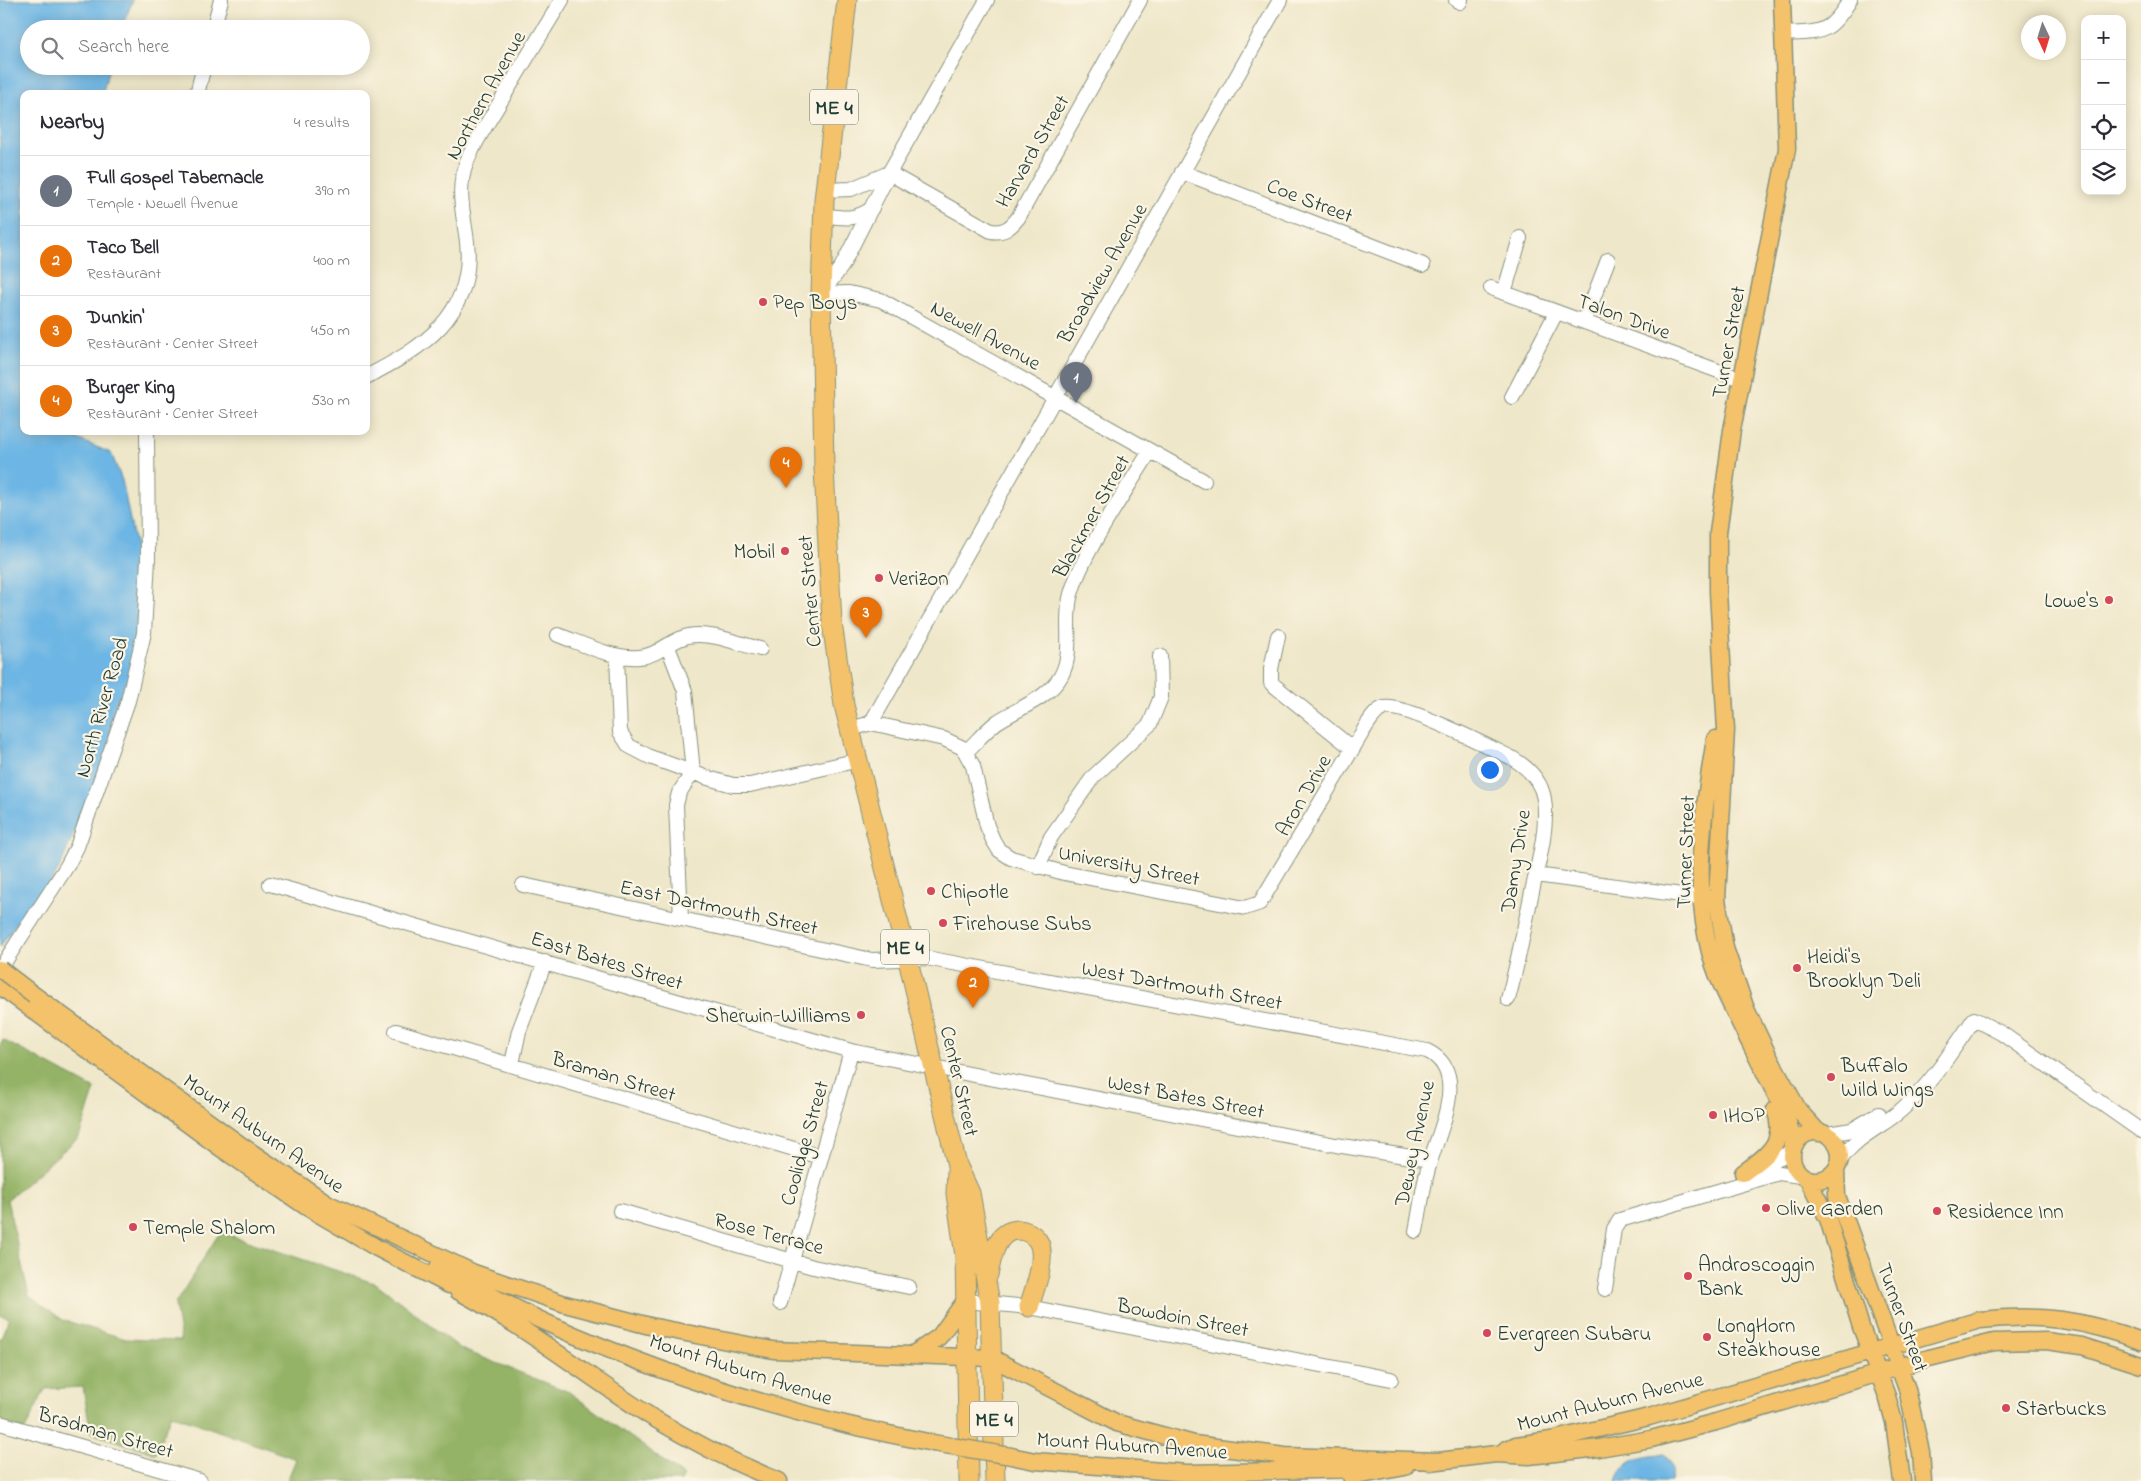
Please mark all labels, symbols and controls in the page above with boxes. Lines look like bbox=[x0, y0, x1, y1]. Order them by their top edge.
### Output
north arrow bbox=[2021, 15, 2066, 60]
map controls bbox=[2081, 15, 2126, 195]
button: + bbox=[2081, 15, 2126, 60]
search box bbox=[20, 20, 370, 75]
street label: Northern Avenue bbox=[439, 26, 535, 166]
icon: search bbox=[38, 34, 66, 62]
text: Search here bbox=[78, 34, 169, 61]
button: − bbox=[2081, 60, 2126, 105]
road number: ME 4 bbox=[810, 90, 858, 124]
street label: Harvard Street bbox=[989, 90, 1078, 214]
button: locate bbox=[2081, 105, 2126, 150]
text: Nearby bbox=[40, 108, 104, 138]
text: 4 results bbox=[294, 111, 350, 135]
button: layers bbox=[2081, 150, 2126, 195]
text: Full Gospel Tabernacle bbox=[87, 165, 264, 192]
street label: Coe Street bbox=[1262, 172, 1357, 232]
text: 1 bbox=[53, 179, 59, 203]
text: 390 m bbox=[315, 179, 350, 203]
text: Temple · Newell Avenue bbox=[87, 192, 238, 216]
street label: Broadview Avenue bbox=[1051, 198, 1156, 351]
text: Taco Bell bbox=[87, 235, 159, 262]
text: 2 bbox=[52, 249, 60, 273]
text: 400 m bbox=[313, 249, 350, 273]
text: Restaurant bbox=[87, 262, 161, 286]
street label: Turner Street bbox=[1705, 284, 1755, 401]
street label: Talon Drive bbox=[1572, 287, 1675, 349]
place label: Pep Boys bbox=[773, 289, 857, 321]
street label: Newell Avenue bbox=[924, 294, 1046, 380]
marker: Pep Boys bbox=[757, 296, 769, 308]
text: Dunkin' bbox=[87, 305, 144, 332]
text: 3 bbox=[53, 319, 59, 343]
text: 450 m bbox=[311, 319, 350, 343]
text: Restaurant · Center Street bbox=[87, 332, 258, 356]
pin: 1 bbox=[1060, 362, 1092, 403]
text: Burger King bbox=[87, 375, 175, 402]
text: 4 bbox=[53, 389, 59, 413]
text: 530 m bbox=[311, 389, 350, 413]
text: Restaurant · Center Street bbox=[87, 402, 258, 426]
pin: 4 bbox=[770, 447, 802, 488]
street label: Blackmer Street bbox=[1046, 450, 1139, 585]
street label: Center Street bbox=[791, 534, 831, 648]
place label: Mobil bbox=[734, 538, 775, 568]
marker: Mobil bbox=[779, 545, 791, 557]
place label: Verizon bbox=[888, 565, 949, 595]
marker: Verizon bbox=[873, 572, 885, 584]
place label: Lowe's bbox=[2044, 587, 2099, 617]
marker: Lowe's bbox=[2103, 594, 2115, 606]
pin: 3 bbox=[850, 597, 882, 638]
street label: North River Road bbox=[69, 634, 137, 781]
street label: Aron Drive bbox=[1269, 749, 1340, 842]
your location bbox=[1477, 757, 1503, 783]
street label: Turner Street bbox=[1670, 795, 1704, 909]
street label: Damy Drive bbox=[1494, 807, 1542, 916]
street label: University Street bbox=[1055, 839, 1202, 897]
street label: East Dartmouth Street bbox=[617, 873, 820, 945]
place label: Chipotle bbox=[941, 878, 1009, 908]
marker: Chipotle bbox=[925, 885, 937, 897]
place label: Firehouse Subs bbox=[952, 910, 1092, 940]
marker: Firehouse Subs bbox=[937, 917, 949, 929]
street label: East Bates Street bbox=[527, 924, 686, 999]
road number: ME 4 bbox=[881, 930, 929, 964]
place label: Heidi's Brooklyn Deli bbox=[1806, 943, 1921, 999]
street label: West Dartmouth Street bbox=[1079, 955, 1284, 1019]
marker: Heidi's Brooklyn Deli bbox=[1791, 962, 1803, 974]
pin: 2 bbox=[957, 967, 989, 1008]
place label: Sherwin-Williams bbox=[706, 1002, 851, 1032]
marker: Sherwin-Williams bbox=[855, 1009, 867, 1021]
street label: Center Street bbox=[931, 1023, 985, 1140]
street label: Braman Street bbox=[547, 1045, 679, 1111]
place label: Buffalo Wild Wings bbox=[1840, 1052, 1934, 1108]
street label: Mount Auburn Avenue bbox=[176, 1068, 350, 1202]
street label: West Bates Street bbox=[1104, 1068, 1267, 1128]
marker: Buffalo Wild Wings bbox=[1825, 1071, 1837, 1083]
street label: Coolidge Street bbox=[774, 1077, 840, 1210]
street label: Dewey Avenue bbox=[1388, 1077, 1446, 1210]
place label: IHOP bbox=[1723, 1102, 1765, 1132]
marker: IHOP bbox=[1707, 1109, 1719, 1121]
place label: Olive Garden bbox=[1776, 1195, 1883, 1225]
place label: Residence Inn bbox=[1947, 1198, 2064, 1228]
marker: Olive Garden bbox=[1760, 1202, 1772, 1214]
marker: Residence Inn bbox=[1931, 1205, 1943, 1217]
street label: Rose Terrace bbox=[710, 1206, 827, 1264]
place label: Temple Shalom bbox=[143, 1214, 275, 1244]
marker: Temple Shalom bbox=[127, 1221, 139, 1233]
place label: Androscoggin Bank bbox=[1697, 1251, 1815, 1305]
street label: Turner Street bbox=[1868, 1259, 1935, 1376]
marker: Androscoggin Bank bbox=[1682, 1270, 1694, 1282]
street label: Bowdoin Street bbox=[1113, 1291, 1251, 1346]
place label: LongHorn Steakhouse bbox=[1717, 1312, 1821, 1366]
place label: Evergreen Subaru bbox=[1497, 1320, 1651, 1352]
street label: Mount Auburn Avenue bbox=[645, 1327, 836, 1415]
marker: Evergreen Subaru bbox=[1481, 1327, 1493, 1339]
marker: LongHorn Steakhouse bbox=[1701, 1331, 1713, 1343]
street label: Mount Auburn Avenue bbox=[1514, 1365, 1707, 1441]
place label: Starbucks bbox=[2016, 1395, 2107, 1425]
street label: Bradman Street bbox=[33, 1400, 177, 1468]
road number: ME 4 bbox=[970, 1402, 1018, 1436]
marker: Starbucks bbox=[2000, 1402, 2012, 1414]
street label: Mount Auburn Avenue bbox=[1035, 1425, 1229, 1469]

